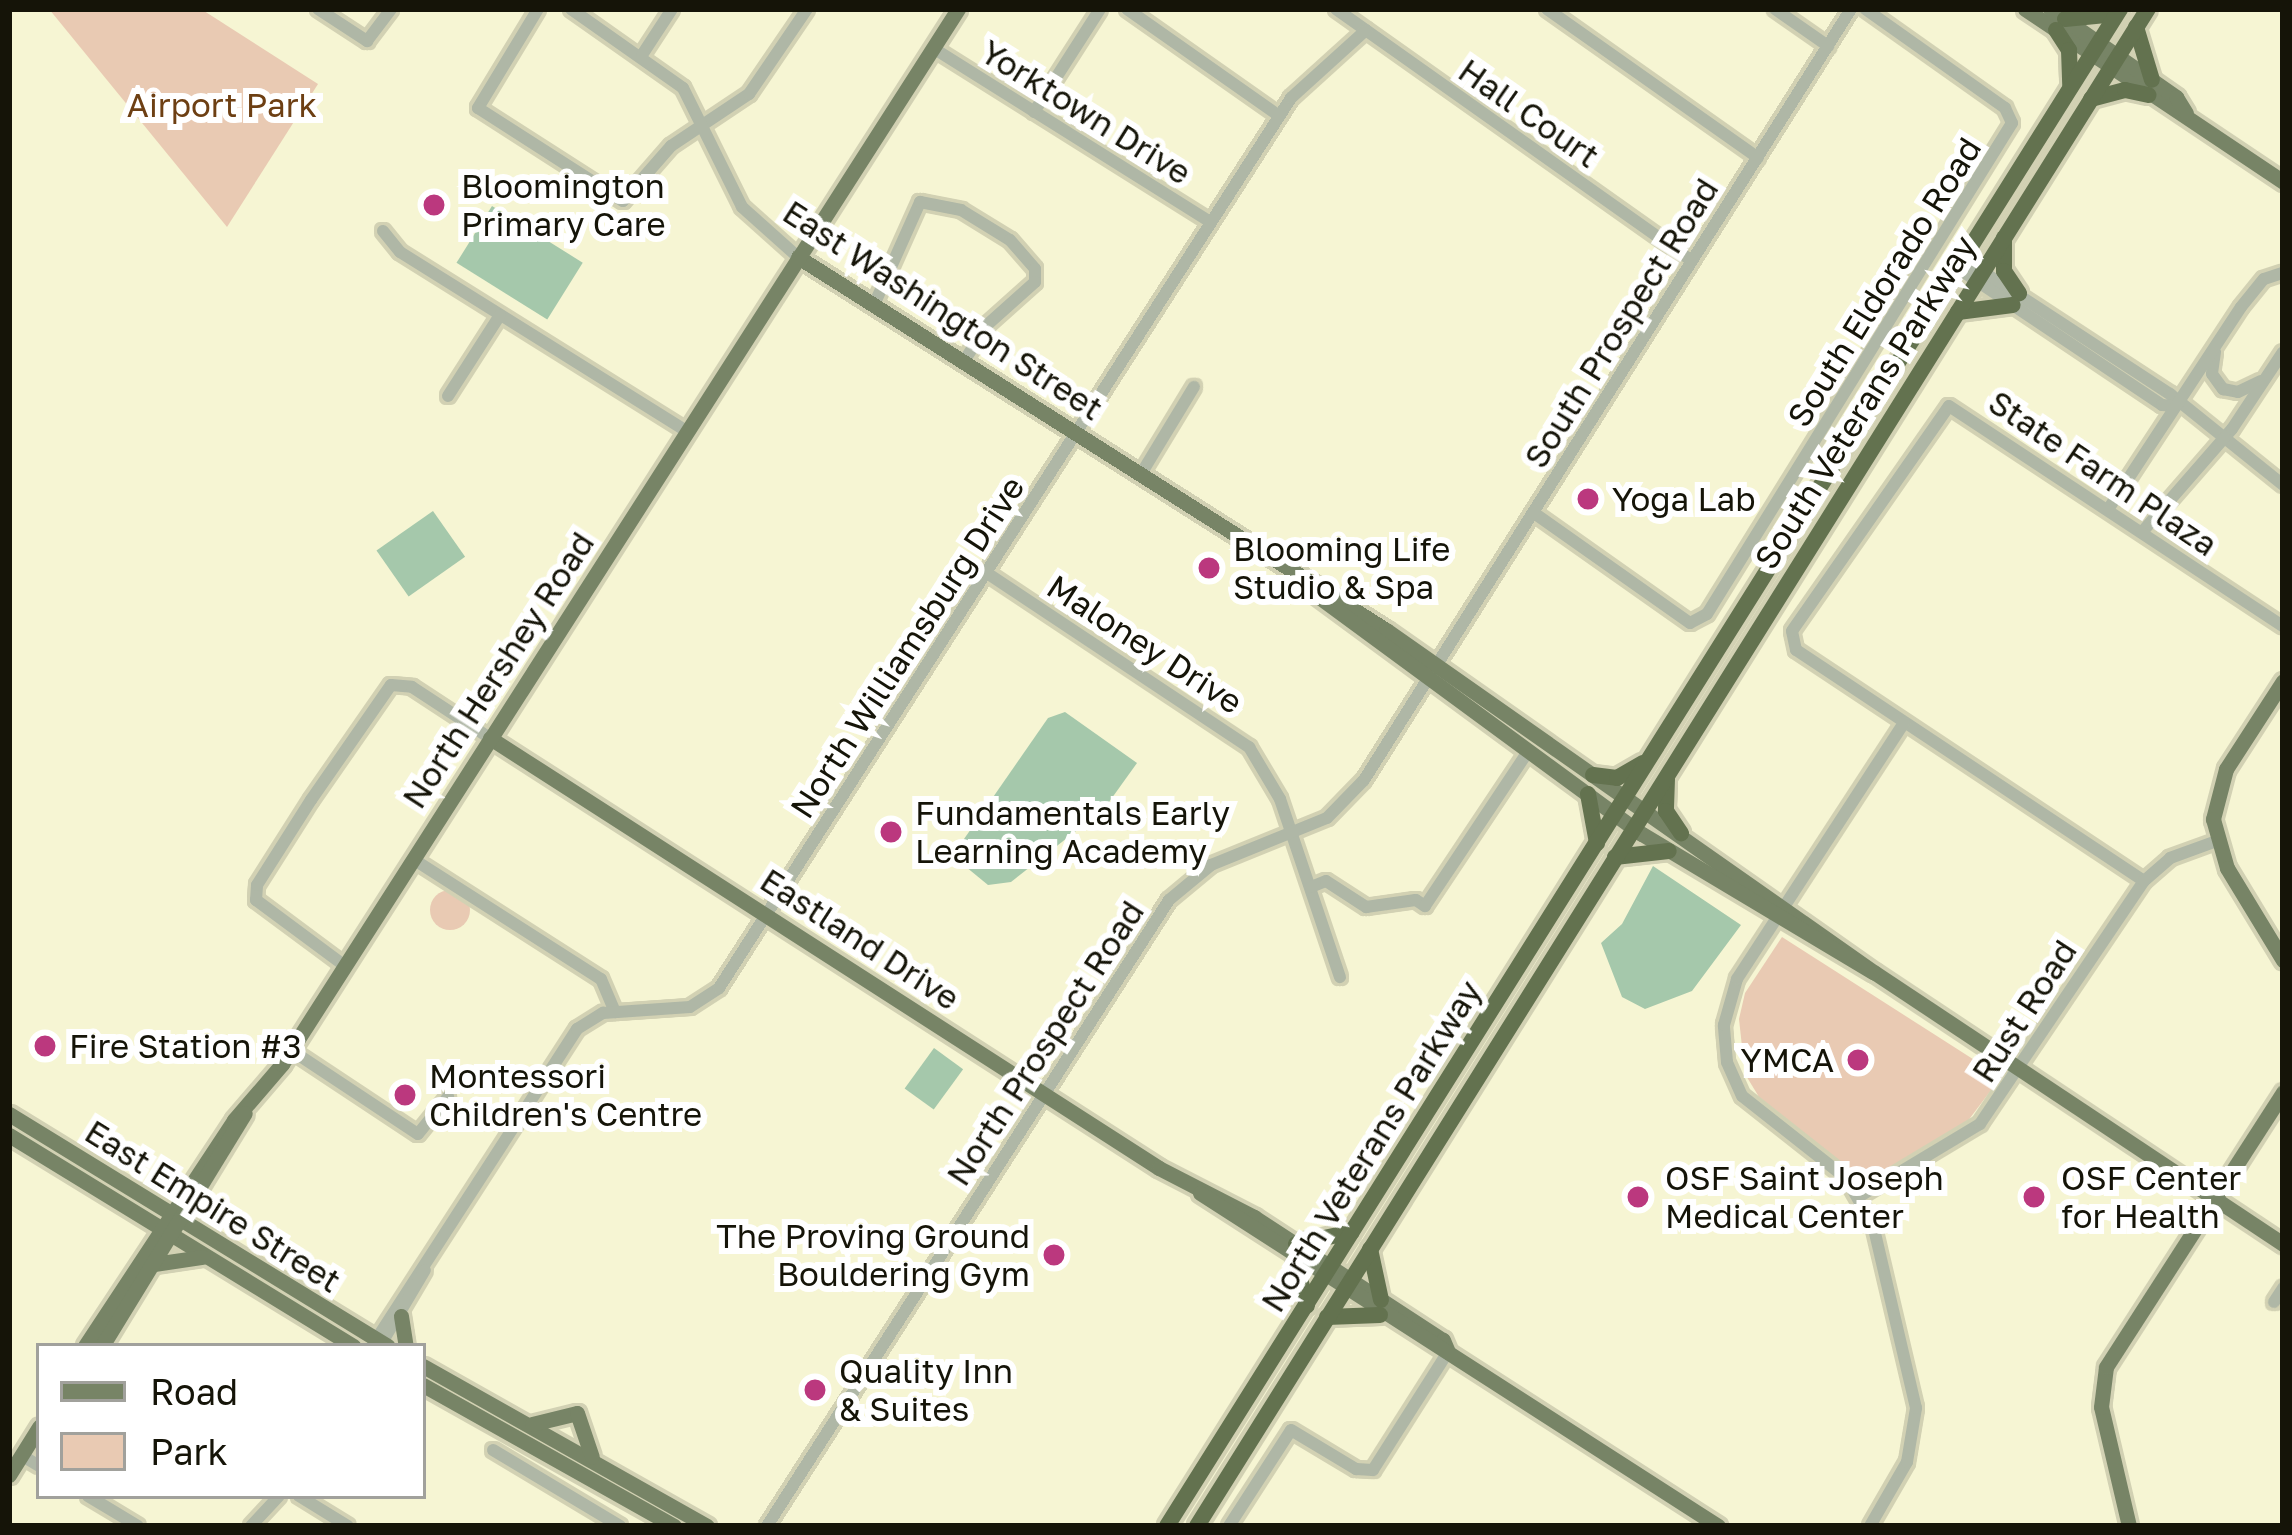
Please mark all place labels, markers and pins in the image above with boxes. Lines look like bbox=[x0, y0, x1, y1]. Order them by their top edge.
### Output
place label: Bloomington Primary Care bbox=[461, 166, 666, 244]
marker: Bloomington Primary Care bbox=[418, 189, 450, 221]
place label: Yoga Lab bbox=[1612, 479, 1756, 519]
marker: Yoga Lab bbox=[1575, 486, 1601, 512]
place label: Blooming Life Studio & Spa bbox=[1233, 529, 1450, 607]
marker: Blooming Life Studio & Spa bbox=[1196, 555, 1222, 581]
place label: Fundamentals Early Learning Academy bbox=[915, 793, 1230, 871]
marker: Fundamentals Early Learning Academy bbox=[878, 819, 904, 845]
place label: Fire Station #3 bbox=[69, 1026, 302, 1066]
marker: Fire Station #3 bbox=[32, 1033, 58, 1059]
place label: YMCA bbox=[1741, 1040, 1834, 1080]
marker: YMCA bbox=[1845, 1047, 1871, 1073]
place label: Montessori Children's Centre bbox=[429, 1056, 702, 1134]
marker: Montessori Children's Centre bbox=[392, 1082, 418, 1108]
place label: OSF Saint Joseph Medical Center bbox=[1665, 1158, 1944, 1236]
place label: OSF Center for Health bbox=[2061, 1158, 2241, 1236]
marker: OSF Saint Joseph Medical Center bbox=[1622, 1181, 1654, 1213]
marker: OSF Center for Health bbox=[2018, 1181, 2050, 1213]
place label: The Proving Ground Bouldering Gym bbox=[716, 1216, 1030, 1294]
marker: The Proving Ground Bouldering Gym bbox=[1041, 1242, 1067, 1268]
place label: Quality Inn & Suites bbox=[839, 1351, 1013, 1429]
marker: Quality Inn & Suites bbox=[802, 1377, 828, 1403]

